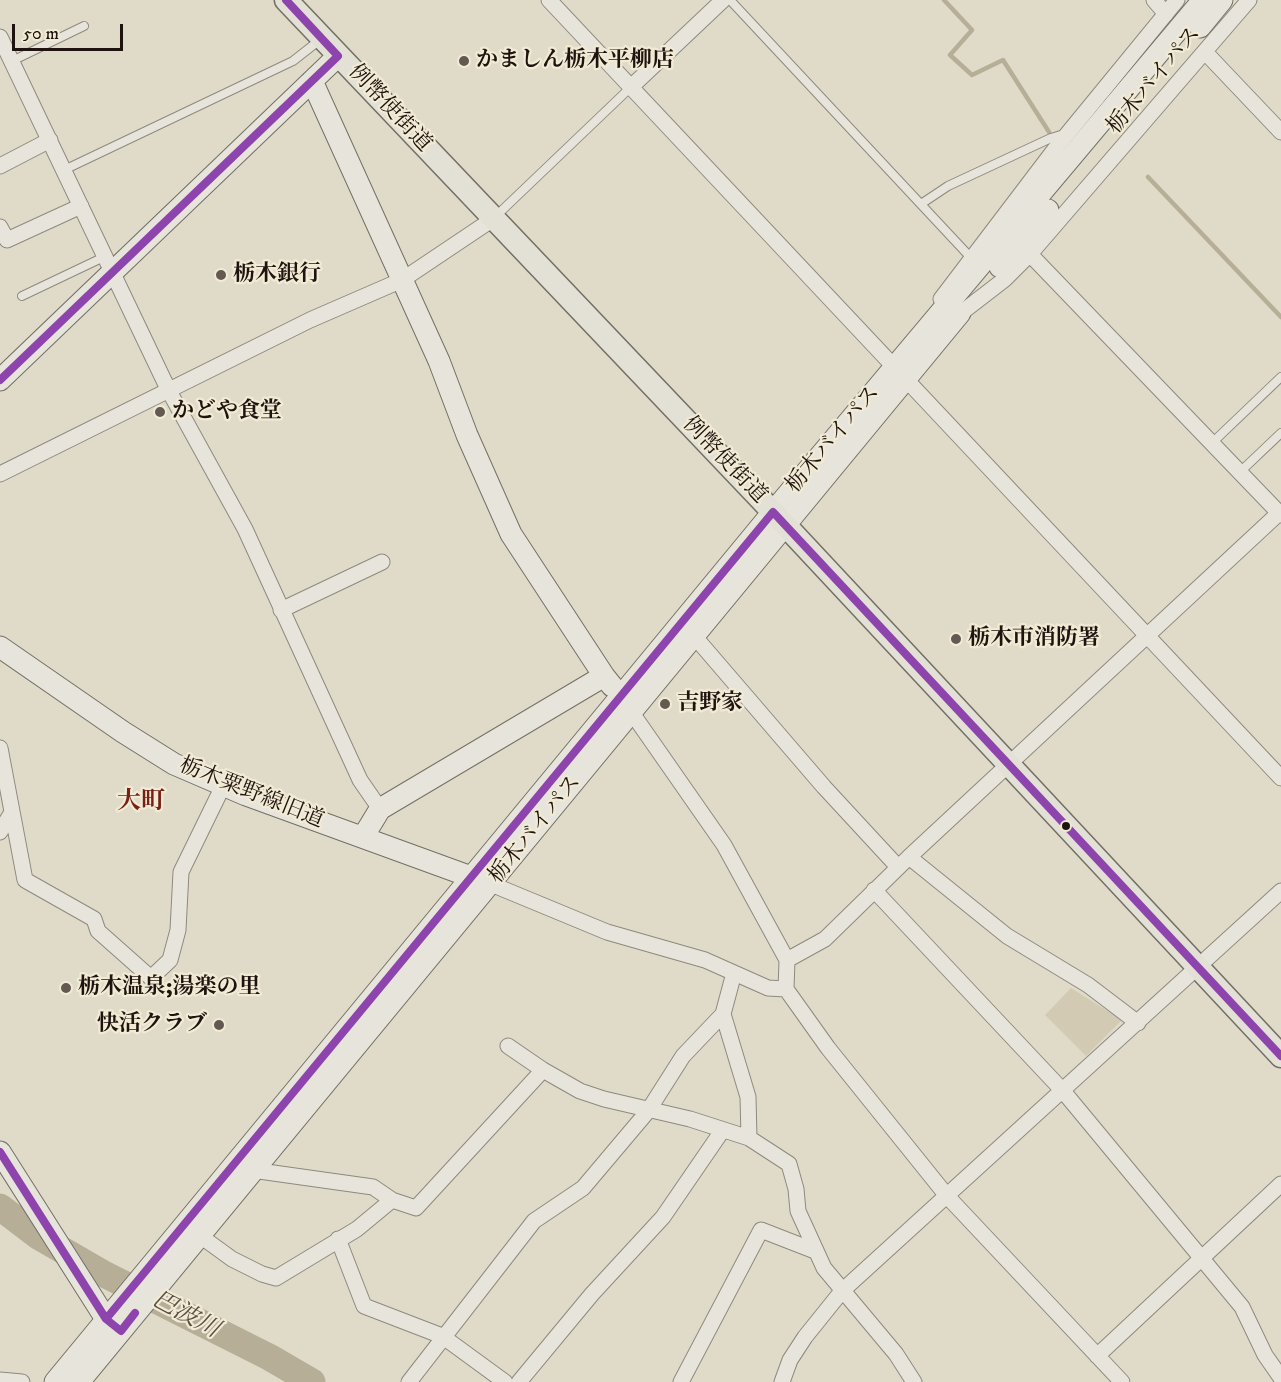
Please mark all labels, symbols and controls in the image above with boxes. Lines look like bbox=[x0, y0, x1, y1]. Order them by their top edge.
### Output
scale bar bbox=[15, 12, 126, 50]
street label: 栃木バイパス bbox=[1102, 22, 1208, 140]
text: 50 m bbox=[23, 23, 59, 45]
place label: かましん栃木平柳店 bbox=[476, 48, 674, 74]
marker: かましん栃木平柳店 bbox=[457, 54, 471, 68]
street label: 例幣使街道 bbox=[342, 60, 436, 158]
place label: 栃木銀行 bbox=[233, 262, 321, 288]
marker: 栃木銀行 bbox=[214, 268, 228, 282]
street label: 栃木バイパス bbox=[781, 381, 887, 499]
place label: かどや食堂 bbox=[172, 399, 282, 425]
marker: かどや食堂 bbox=[153, 405, 167, 419]
street label: 例幣使街道 bbox=[676, 412, 772, 510]
place label: 栃木市消防署 bbox=[968, 626, 1100, 652]
marker: 栃木市消防署 bbox=[949, 632, 963, 646]
place label: 吉野家 bbox=[677, 691, 743, 717]
marker: 吉野家 bbox=[658, 697, 672, 711]
street label: 栃木粟野線旧道 bbox=[175, 753, 327, 835]
street label: 栃木バイパス bbox=[484, 770, 588, 890]
district label: 大町 bbox=[117, 789, 165, 817]
unlabelled marker bbox=[1060, 820, 1072, 832]
place label: 栃木温泉;湯楽の里 bbox=[78, 975, 260, 1001]
marker: 栃木温泉;湯楽の里 bbox=[59, 981, 73, 995]
place label: 快活クラブ bbox=[97, 1012, 207, 1038]
marker: 快活クラブ bbox=[212, 1018, 226, 1032]
water label: 巴波川 bbox=[146, 1286, 224, 1346]

